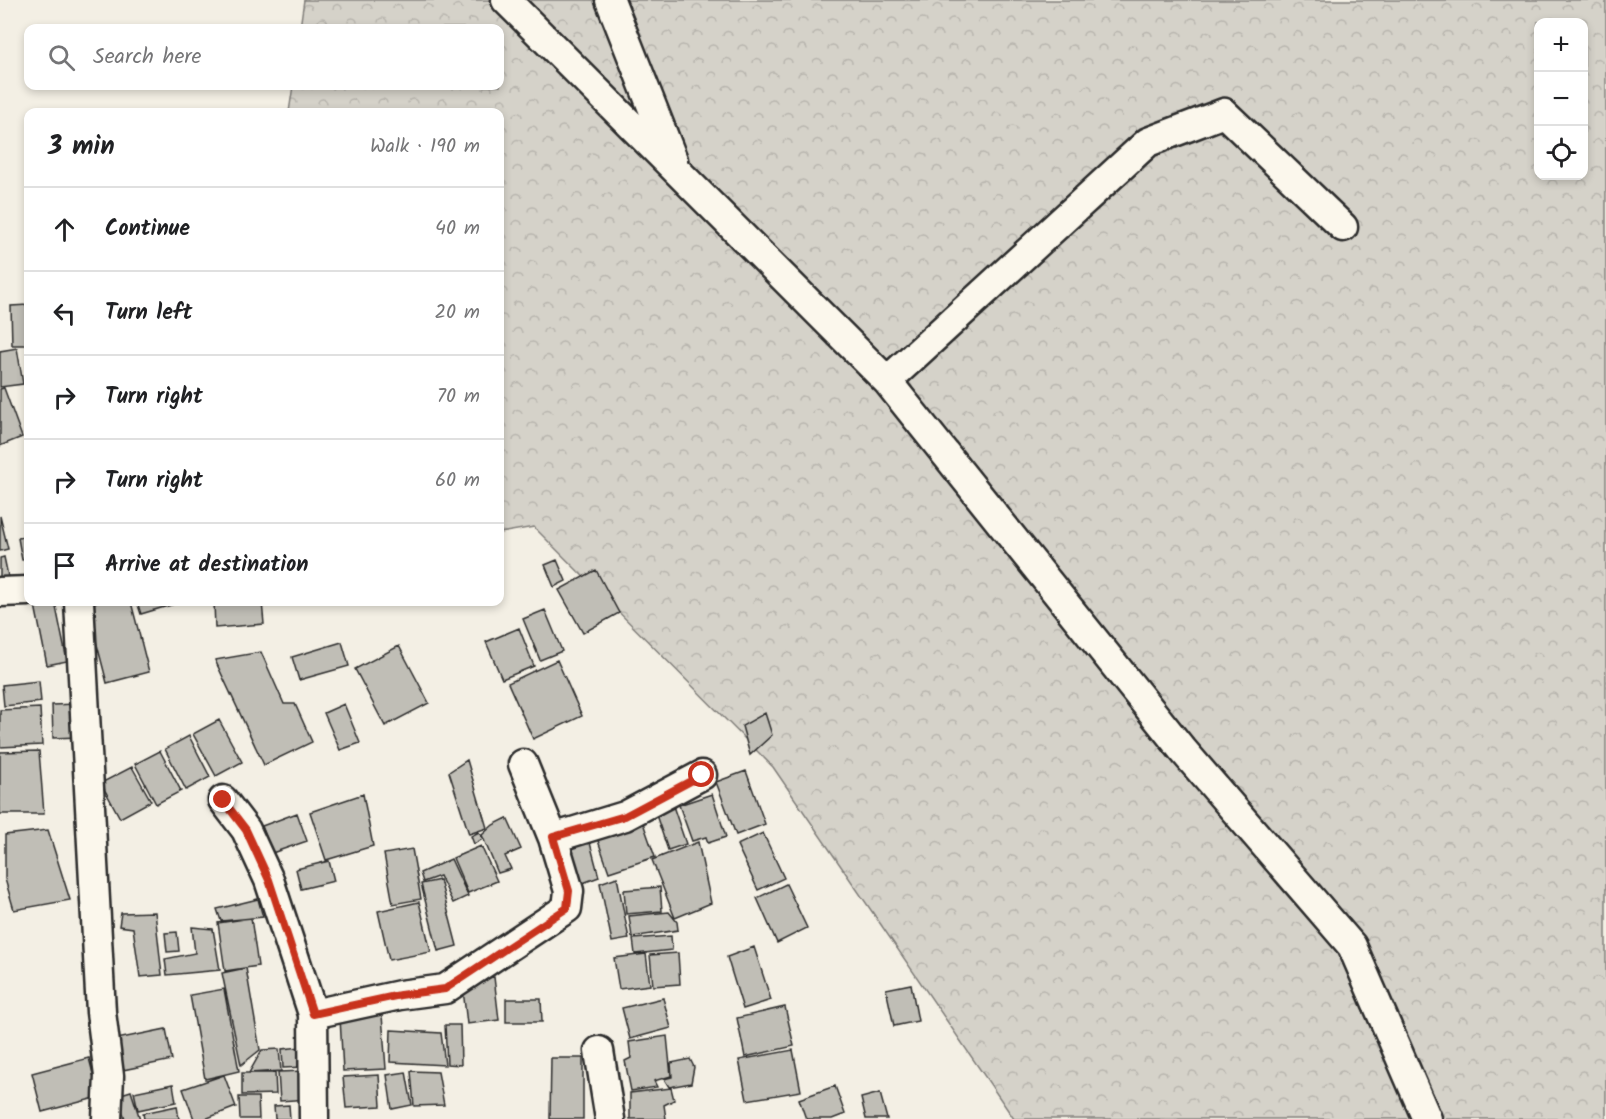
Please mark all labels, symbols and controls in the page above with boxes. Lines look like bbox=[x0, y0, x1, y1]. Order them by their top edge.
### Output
map controls bbox=[1534, 18, 1588, 180]
button: + bbox=[1534, 18, 1588, 72]
search box bbox=[24, 24, 504, 90]
text: Search here bbox=[93, 40, 201, 75]
icon: search bbox=[45, 41, 78, 74]
button: − bbox=[1534, 72, 1588, 126]
text: 3 min bbox=[48, 126, 115, 168]
button: locate bbox=[1534, 126, 1588, 180]
text: Walk · 190 m bbox=[370, 131, 480, 163]
text: Continue bbox=[105, 212, 190, 247]
icon: ahead bbox=[48, 213, 81, 246]
text: 40 m bbox=[435, 213, 480, 245]
text: Turn left bbox=[105, 296, 192, 331]
icon: left bbox=[48, 297, 81, 330]
text: 20 m bbox=[434, 297, 480, 329]
text: Turn right bbox=[105, 380, 203, 415]
icon: right bbox=[48, 381, 81, 414]
text: 70 m bbox=[437, 381, 480, 413]
text: Turn right bbox=[105, 464, 203, 499]
icon: right bbox=[48, 465, 81, 498]
text: 60 m bbox=[435, 465, 480, 497]
text: Arrive at destination bbox=[105, 548, 308, 583]
icon: arrive bbox=[48, 549, 81, 582]
route start bbox=[688, 761, 714, 787]
route end bbox=[209, 786, 235, 812]

